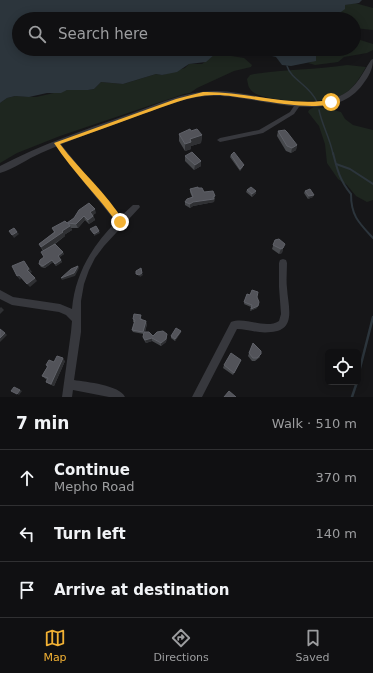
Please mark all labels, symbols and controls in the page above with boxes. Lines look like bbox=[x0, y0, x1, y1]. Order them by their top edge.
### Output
search box bbox=[12, 12, 361, 56]
icon: search bbox=[26, 23, 48, 45]
text: Search here bbox=[58, 25, 148, 43]
route start bbox=[322, 93, 340, 111]
route end bbox=[111, 213, 129, 231]
map controls bbox=[325, 349, 361, 385]
button: locate bbox=[325, 349, 361, 385]
text: 7 min bbox=[16, 413, 69, 433]
text: Walk · 510 m bbox=[272, 416, 357, 431]
text: Continue bbox=[54, 461, 130, 479]
icon: ahead bbox=[16, 467, 38, 489]
text: 370 m bbox=[315, 470, 357, 485]
text: Mepho Road bbox=[54, 479, 134, 494]
icon: left bbox=[16, 523, 38, 545]
text: Turn left bbox=[54, 525, 126, 543]
text: 140 m bbox=[315, 526, 357, 541]
icon: arrive bbox=[16, 579, 38, 601]
text: Arrive at destination bbox=[54, 581, 229, 599]
tab: Map bbox=[43, 627, 67, 664]
tab: Directions bbox=[153, 627, 209, 664]
tab: Saved bbox=[296, 627, 330, 664]

